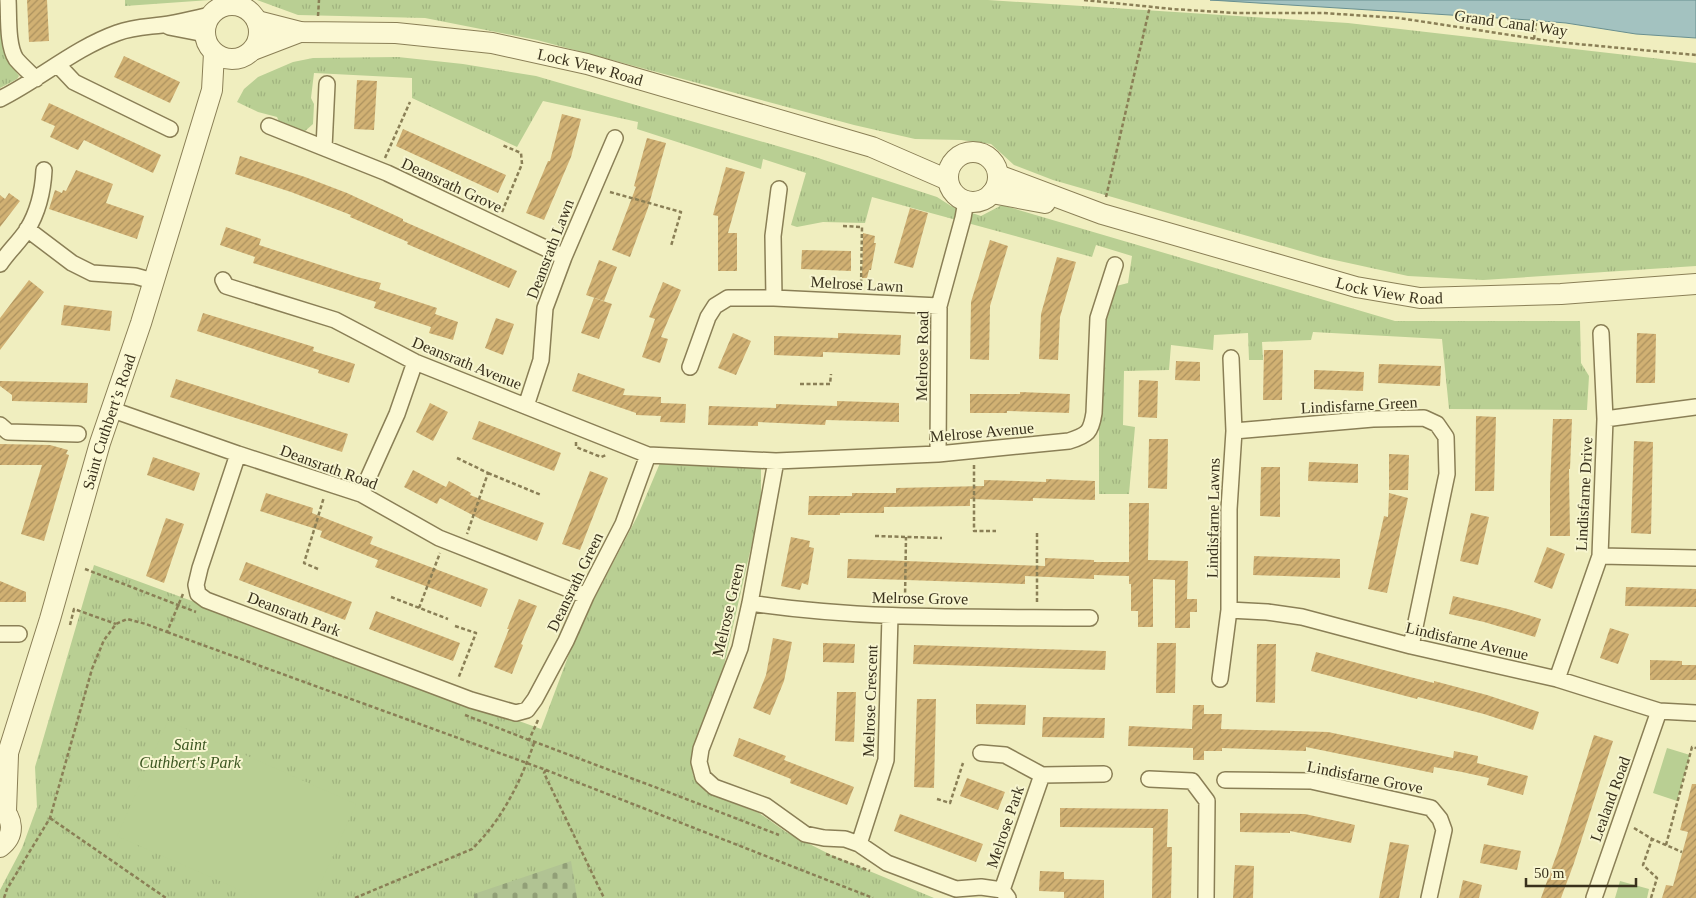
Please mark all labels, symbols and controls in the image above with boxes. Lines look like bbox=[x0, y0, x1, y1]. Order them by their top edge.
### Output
street label: Grand Canal Way bbox=[1453, 7, 1569, 40]
street label: Lock View Road bbox=[536, 45, 645, 88]
street label: Deansrath Grove bbox=[399, 154, 505, 216]
street label: Deansrath Lawn bbox=[523, 197, 577, 301]
street label: Melrose Lawn bbox=[810, 273, 904, 295]
street label: Lock View Road bbox=[1334, 273, 1443, 307]
street label: Melrose Road bbox=[913, 311, 931, 401]
street label: Deansrath Avenue bbox=[410, 333, 524, 393]
street label: Saint Cuthbert’s Road bbox=[79, 352, 138, 491]
street label: Lindisfarne Green bbox=[1300, 393, 1418, 417]
street label: Melrose Avenue bbox=[929, 419, 1035, 445]
street label: Lindisfarne Drive bbox=[1573, 437, 1595, 551]
street label: Deansrath Road bbox=[278, 441, 380, 493]
street label: Lindisfarne Lawns bbox=[1203, 458, 1223, 578]
street label: Deansrath Green bbox=[544, 530, 606, 634]
street label: Melrose Green bbox=[709, 562, 747, 658]
street label: Deansrath Park bbox=[245, 588, 343, 640]
street label: Melrose Grove bbox=[872, 589, 968, 607]
street label: Lindisfarne Avenue bbox=[1404, 619, 1530, 663]
street label: Melrose Crescent bbox=[860, 644, 880, 757]
park label: Saint Cuthbert's Park bbox=[139, 736, 242, 771]
street label: Lealand Road bbox=[1587, 754, 1633, 844]
street label: Lindisfarne Grove bbox=[1306, 757, 1424, 797]
street label: Melrose Park bbox=[983, 784, 1027, 870]
scale bar bbox=[1526, 856, 1636, 888]
text: 50 m bbox=[1534, 865, 1565, 881]

